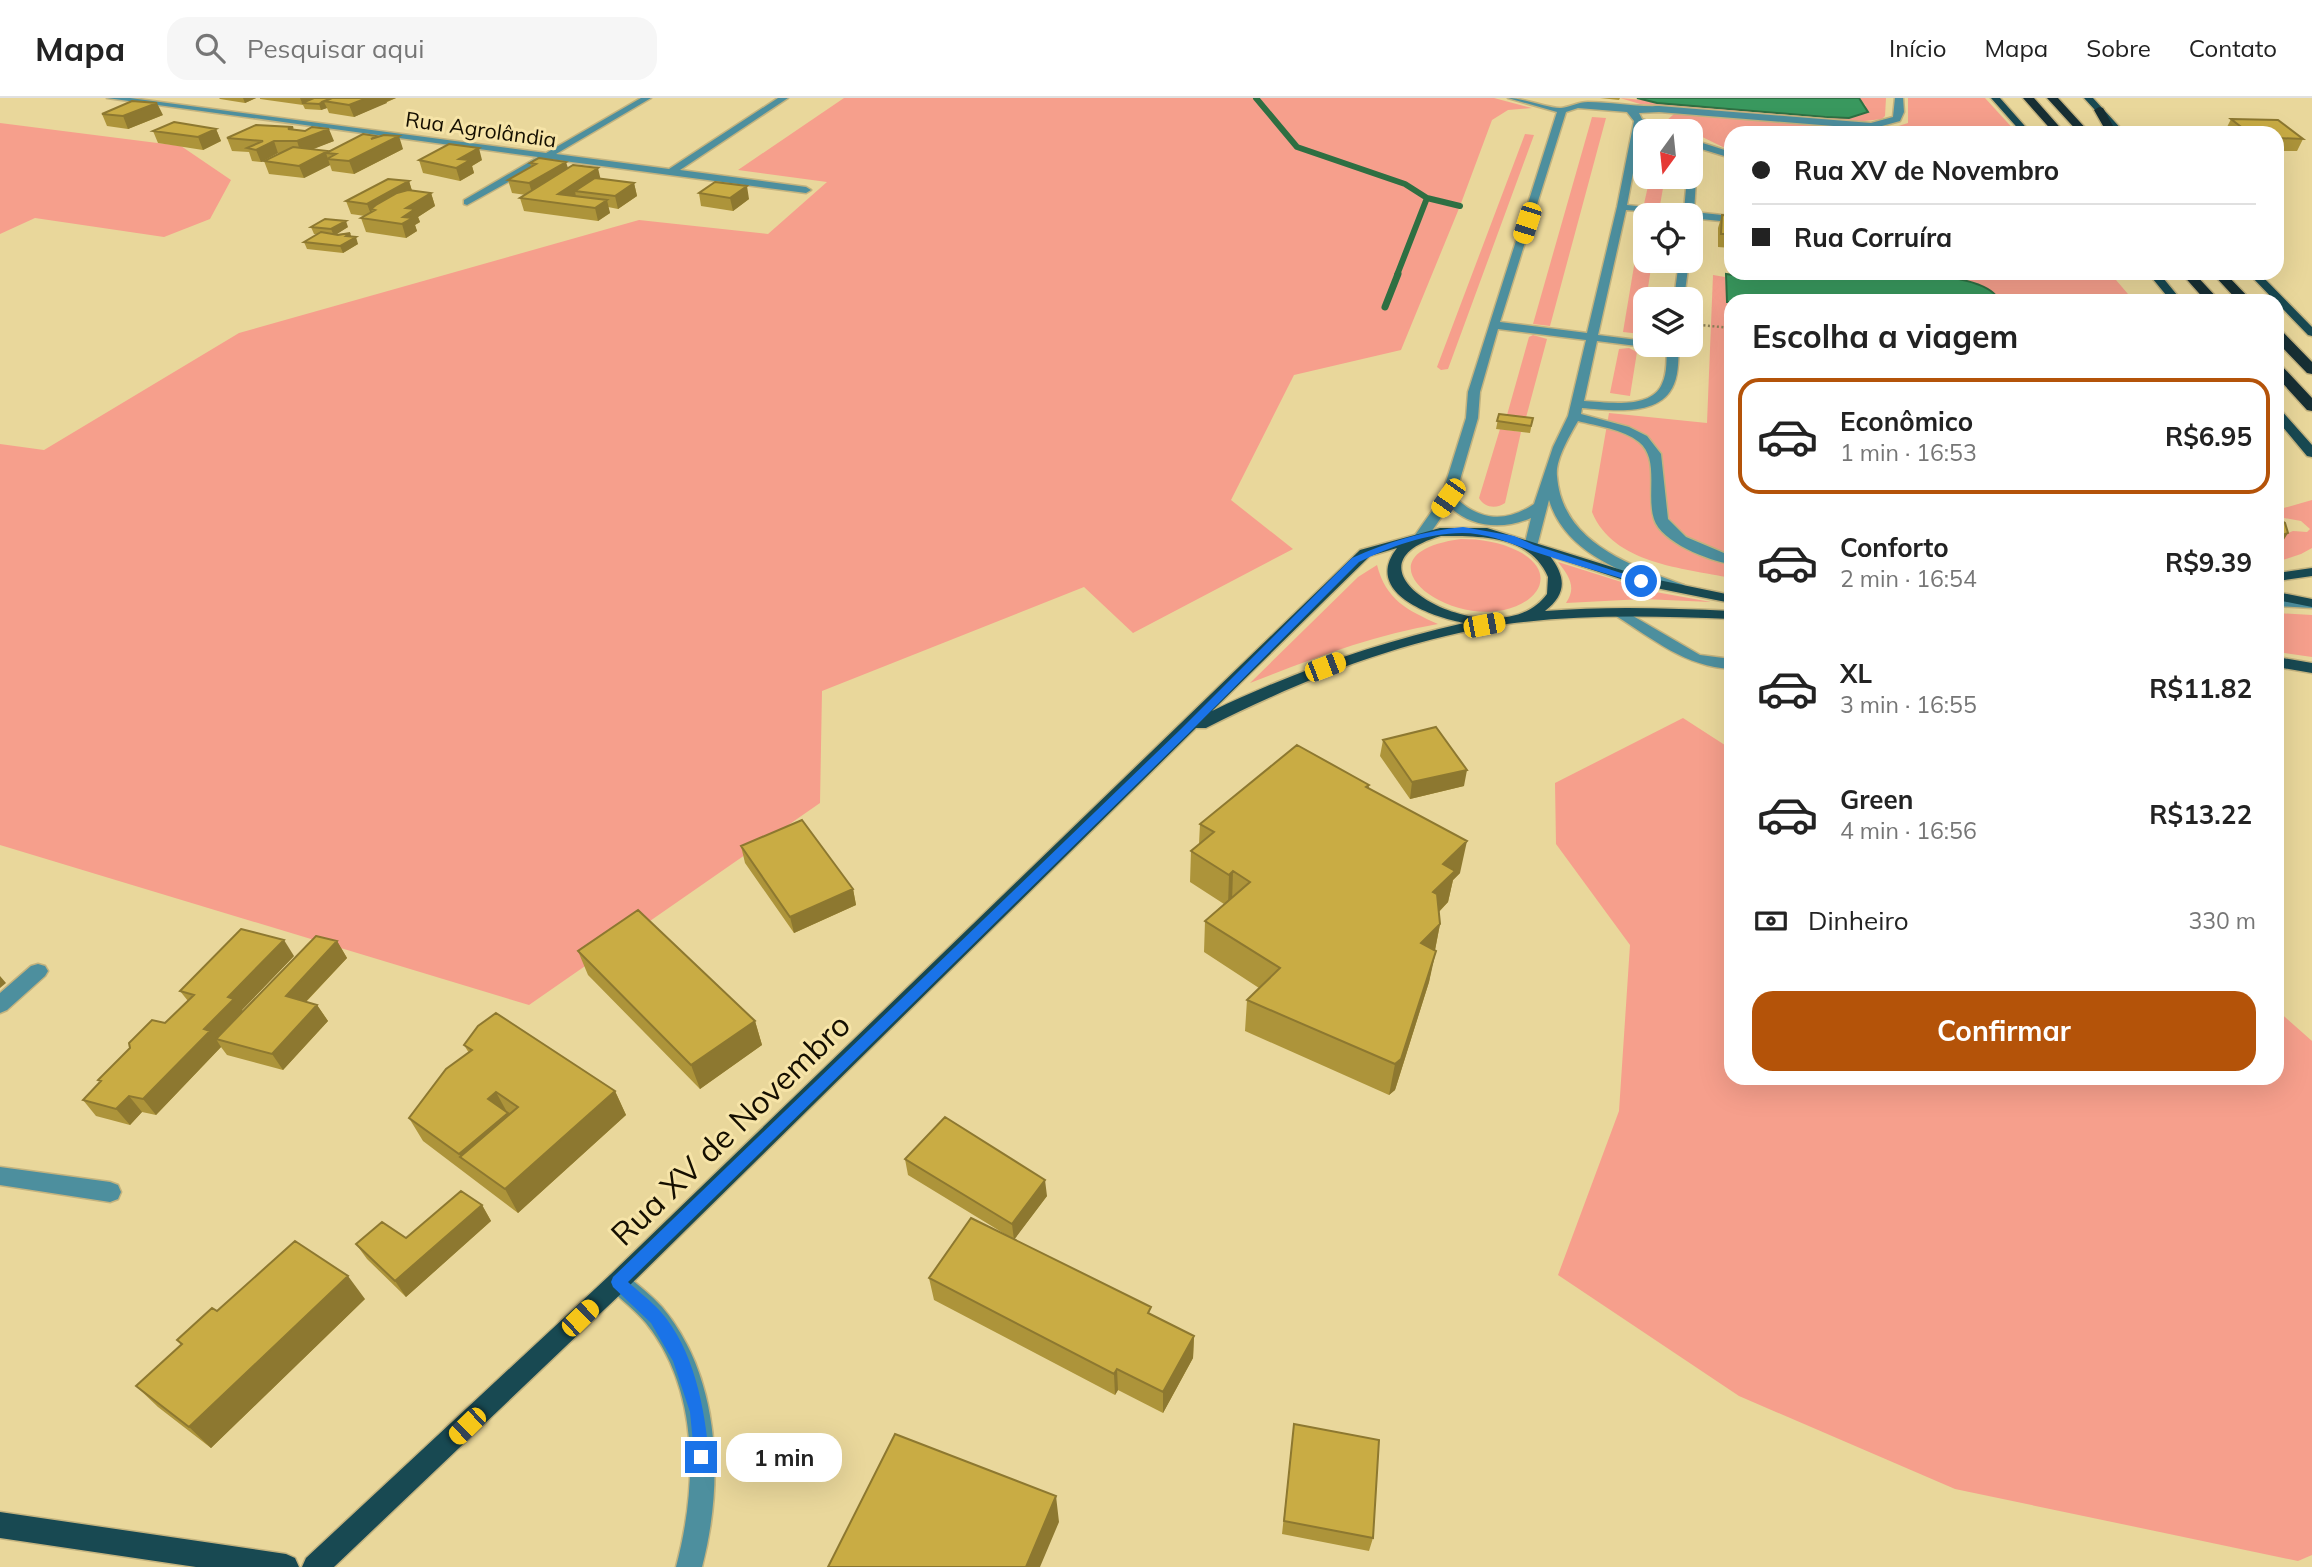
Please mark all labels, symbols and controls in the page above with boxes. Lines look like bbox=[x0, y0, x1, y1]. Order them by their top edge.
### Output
search box bbox=[167, 17, 657, 80]
text: Mapa bbox=[35, 28, 125, 69]
icon: search bbox=[191, 29, 229, 67]
text: Pesquisar aqui bbox=[247, 32, 424, 65]
text: Início bbox=[1889, 33, 1946, 63]
text: Mapa bbox=[1984, 33, 2048, 63]
text: Sobre bbox=[2086, 33, 2151, 63]
text: Contato bbox=[2189, 33, 2277, 63]
street label: Rua Agrolândia bbox=[404, 106, 558, 152]
north arrow bbox=[1633, 119, 1703, 189]
map controls bbox=[1633, 119, 1703, 357]
text: Rua XV de Novembro bbox=[1794, 154, 2059, 187]
car bbox=[1511, 200, 1544, 246]
button: locate bbox=[1633, 203, 1703, 273]
text: Rua Corruíra bbox=[1794, 221, 1952, 254]
button: layers bbox=[1633, 287, 1703, 357]
text: Escolha a viagem bbox=[1752, 316, 2018, 356]
icon: car bbox=[1756, 405, 1819, 468]
text: Econômico bbox=[1840, 405, 1973, 438]
text: R$6.95 bbox=[2165, 420, 2252, 453]
text: 1 min · 16:53 bbox=[1840, 438, 1977, 467]
car bbox=[1428, 475, 1469, 521]
icon: car bbox=[1756, 531, 1819, 594]
text: Conforto bbox=[1840, 531, 1949, 564]
text: R$9.39 bbox=[2165, 546, 2252, 579]
text: 2 min · 16:54 bbox=[1840, 564, 1977, 593]
route start bbox=[1625, 565, 1657, 597]
car bbox=[1462, 611, 1507, 639]
car bbox=[1302, 650, 1349, 684]
icon: car bbox=[1756, 657, 1819, 720]
text: XL bbox=[1840, 657, 1872, 690]
text: R$11.82 bbox=[2149, 672, 2252, 705]
text: 3 min · 16:55 bbox=[1840, 690, 1977, 719]
icon: car bbox=[1756, 783, 1819, 846]
text: Green bbox=[1840, 783, 1913, 816]
text: R$13.22 bbox=[2149, 798, 2252, 831]
text: 4 min · 16:56 bbox=[1840, 816, 1977, 845]
icon: cash bbox=[1752, 902, 1790, 940]
text: Dinheiro bbox=[1808, 904, 1909, 937]
text: 330 m bbox=[2188, 906, 2256, 935]
button: Confirmar bbox=[1752, 991, 2256, 1071]
street label: Rua XV de Novembro bbox=[602, 1004, 858, 1254]
car bbox=[558, 1296, 603, 1340]
car bbox=[445, 1404, 490, 1448]
callout: 1 min bbox=[726, 1432, 841, 1482]
route end bbox=[685, 1441, 717, 1473]
text: 1 min bbox=[754, 1443, 814, 1472]

